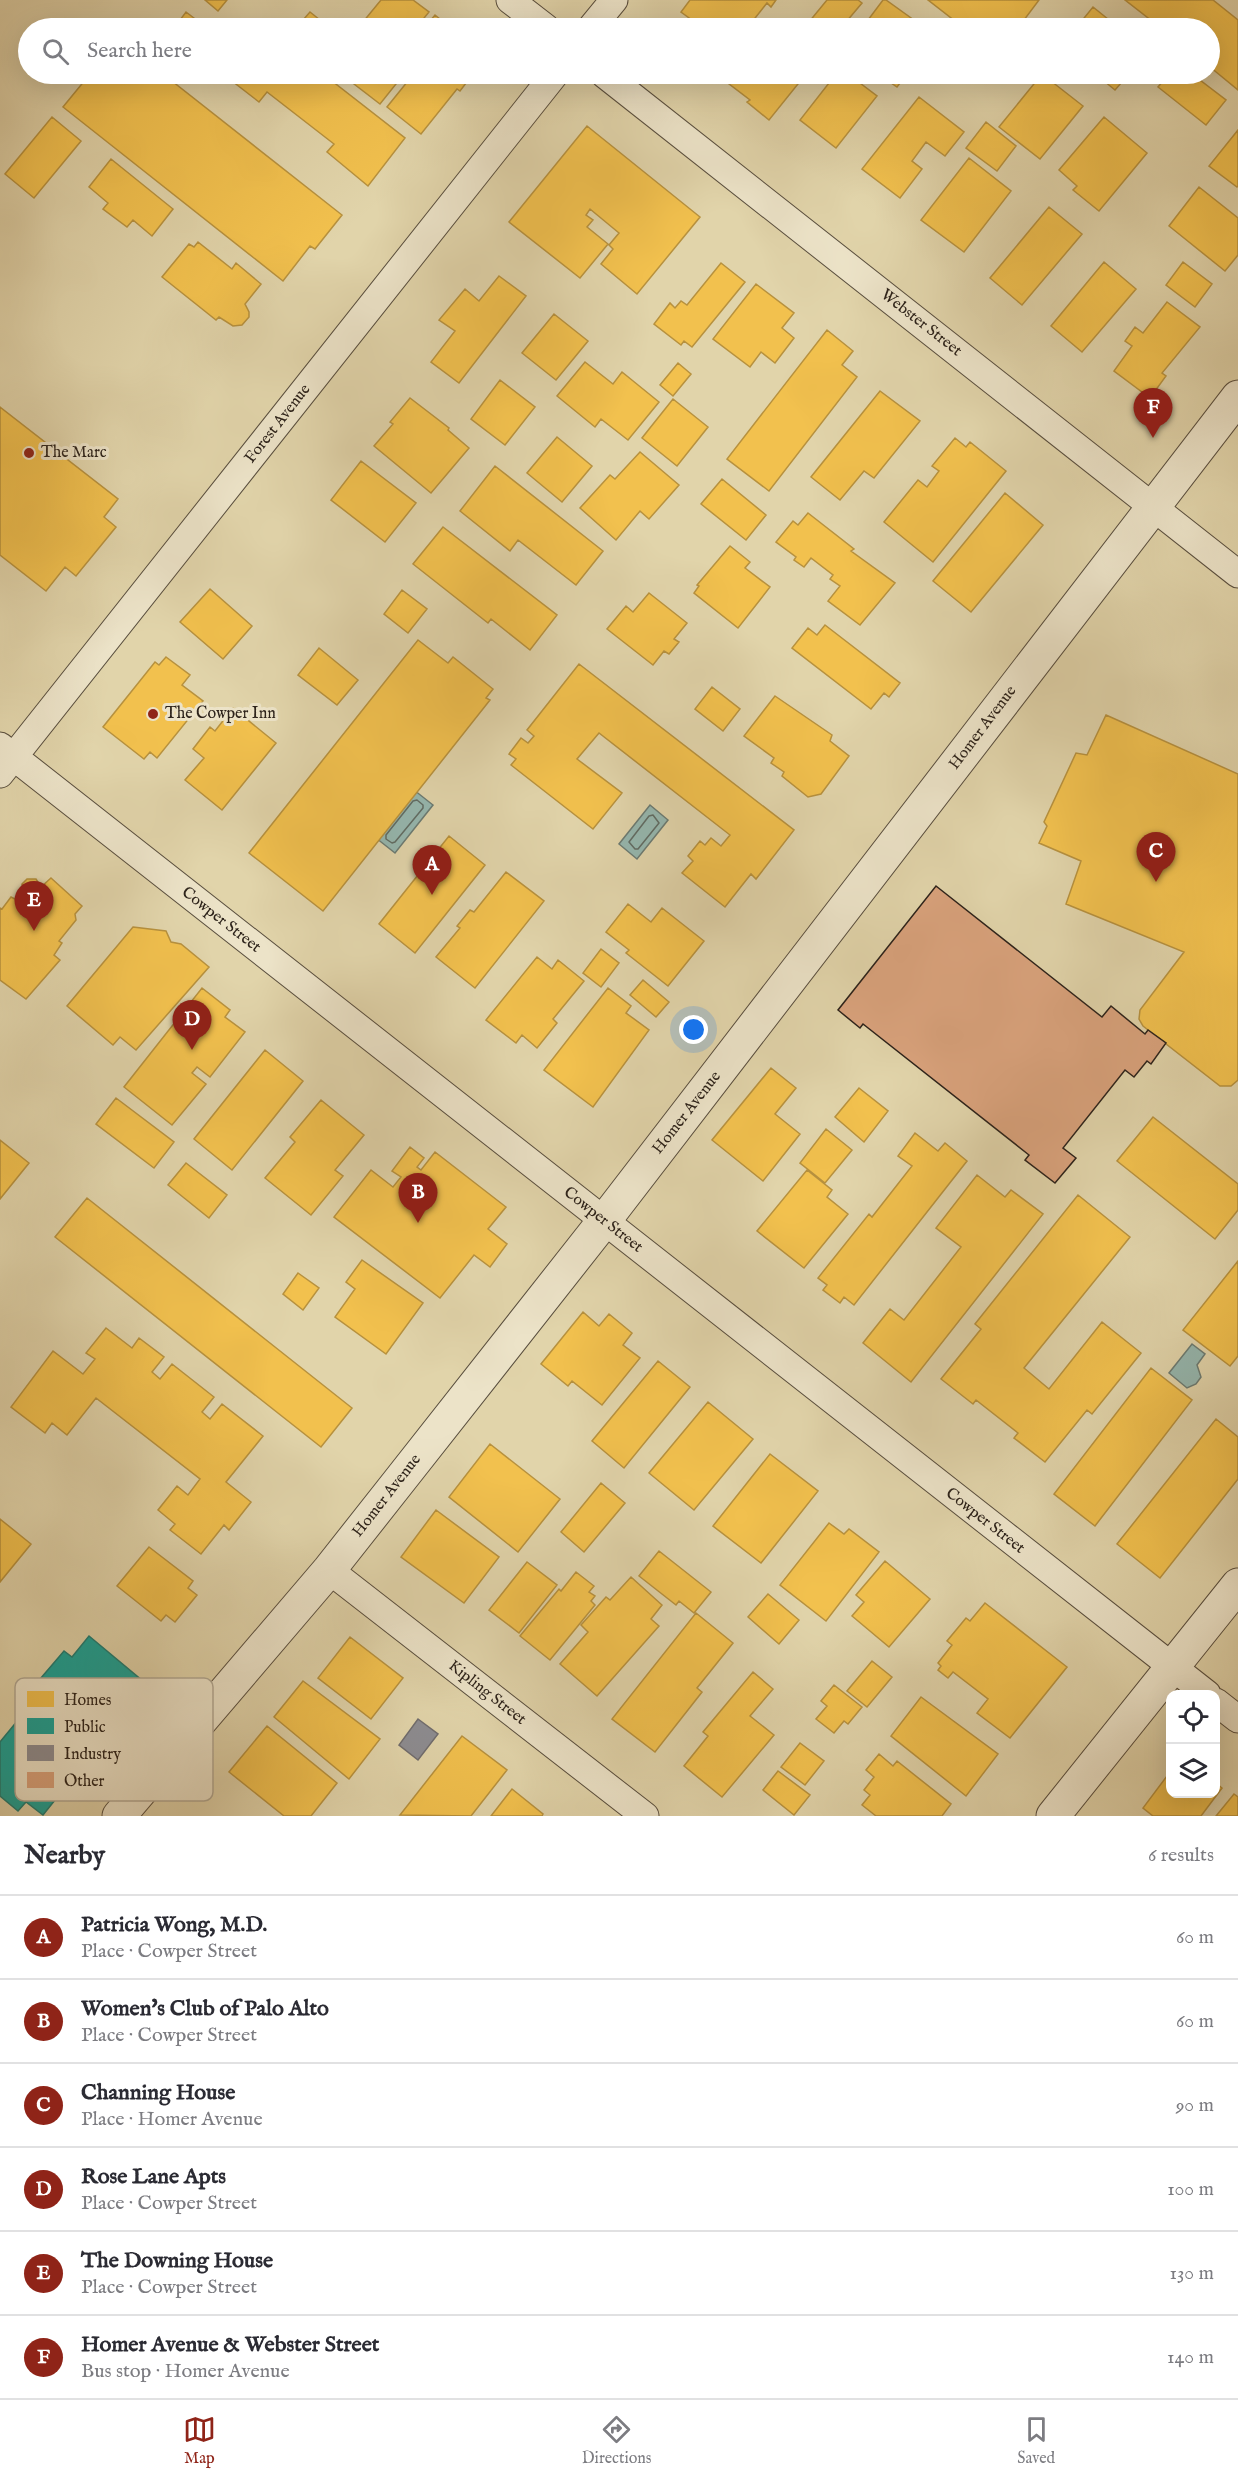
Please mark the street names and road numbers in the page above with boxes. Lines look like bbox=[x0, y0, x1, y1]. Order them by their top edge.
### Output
street label: Webster Street bbox=[876, 285, 966, 361]
street label: Forest Avenue bbox=[241, 380, 315, 468]
street label: Homer Avenue bbox=[945, 682, 1021, 774]
street label: Cowper Street bbox=[177, 883, 265, 958]
street label: Homer Avenue bbox=[648, 1067, 726, 1159]
street label: Cowper Street bbox=[559, 1183, 647, 1258]
street label: Homer Avenue bbox=[348, 1450, 426, 1542]
street label: Cowper Street bbox=[941, 1484, 1029, 1559]
street label: Kipling Street bbox=[444, 1656, 530, 1730]

